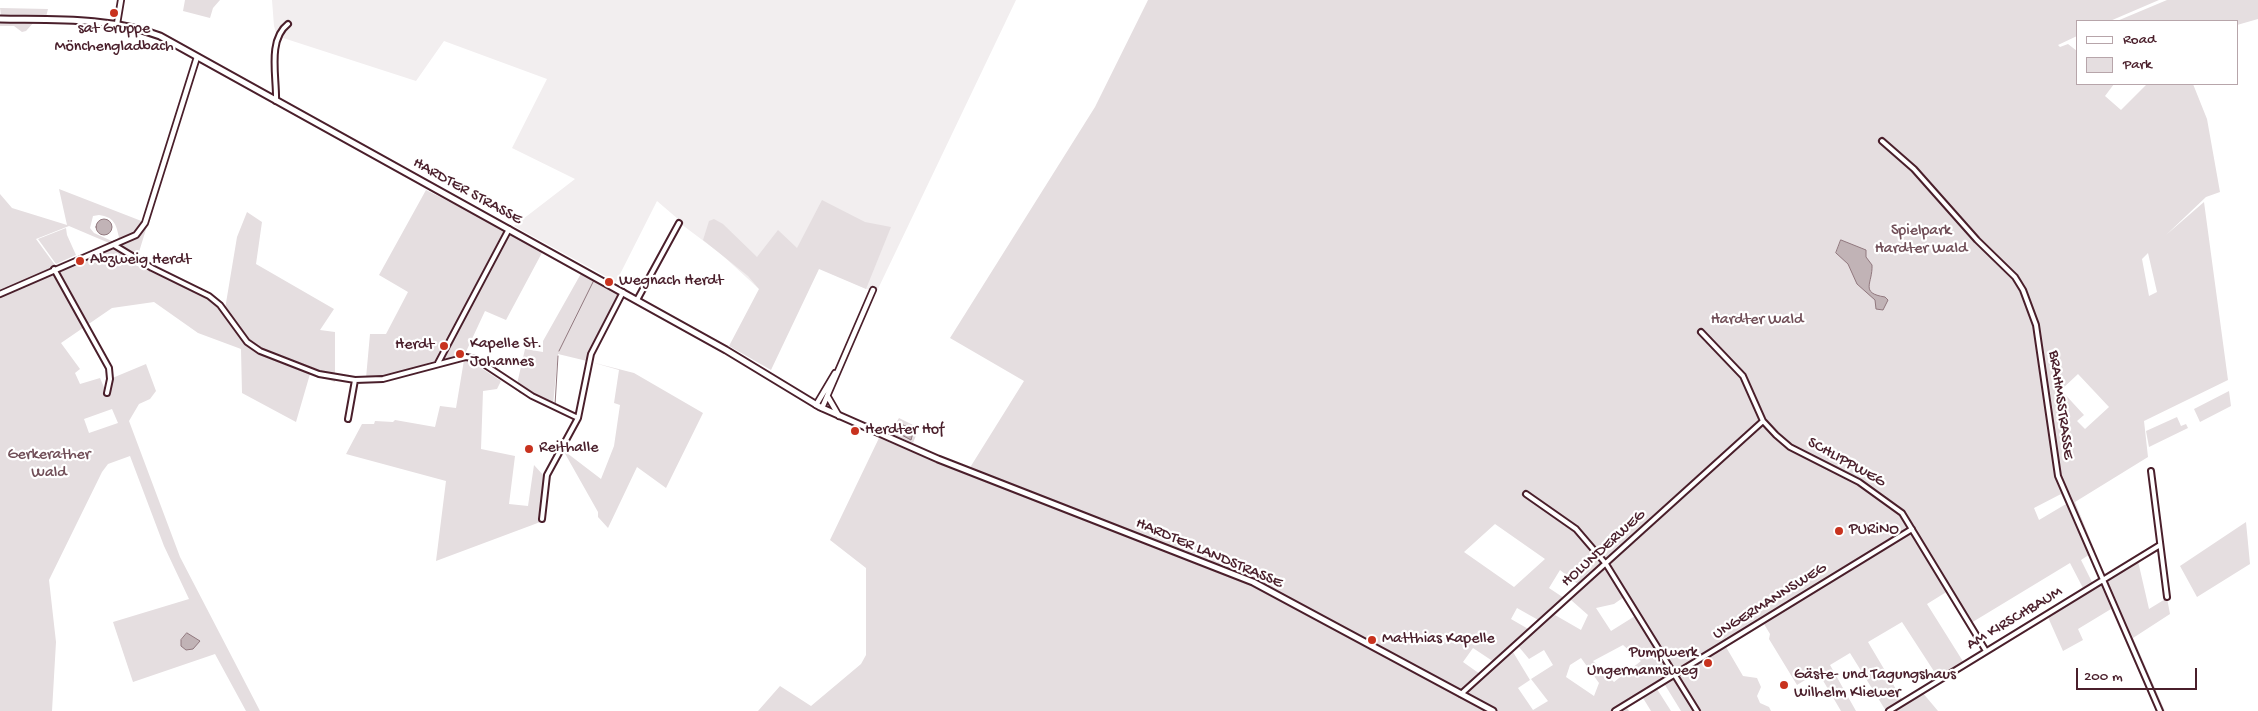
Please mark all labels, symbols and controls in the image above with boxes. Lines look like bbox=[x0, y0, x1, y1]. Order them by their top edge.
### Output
marker: sat Gruppe Mönchengladbach bbox=[108, 7, 120, 19]
place label: sat Gruppe Mönchengladbach bbox=[54, 20, 174, 58]
legend bbox=[2076, 20, 2238, 85]
text: Road bbox=[2123, 31, 2156, 49]
text: Park bbox=[2123, 56, 2152, 74]
street label: HARDTER STRASSE bbox=[409, 154, 525, 230]
park label: Spielpark Hardter Wald bbox=[1875, 222, 1967, 260]
place label: Abzweig Herdt bbox=[90, 251, 191, 271]
marker: Abzweig Herdt bbox=[74, 255, 86, 267]
place label: Wegnach Herdt bbox=[619, 272, 723, 292]
marker: Wegnach Herdt bbox=[603, 276, 615, 288]
park label: Hardter Wald bbox=[1711, 311, 1803, 331]
place label: Kapelle St. Johannes bbox=[470, 335, 542, 373]
place label: Herdt bbox=[395, 336, 434, 356]
marker: Herdt bbox=[438, 340, 450, 352]
marker: Kapelle St. Johannes bbox=[454, 348, 466, 360]
street label: BRAHMSSTRASSE bbox=[2043, 349, 2077, 461]
place label: Herdter Hof bbox=[865, 421, 944, 441]
marker: Herdter Hof bbox=[849, 425, 861, 437]
street label: SCHLIPPWEG bbox=[1804, 434, 1888, 492]
place label: Reithalle bbox=[539, 439, 598, 459]
marker: Reithalle bbox=[523, 443, 535, 455]
park label: Gerkerather Wald bbox=[8, 446, 90, 484]
street label: HOLUNDERWEG bbox=[1558, 506, 1650, 592]
street label: HARDTER LANDSTRASSE bbox=[1133, 514, 1285, 594]
place label: PURiNO bbox=[1849, 521, 1899, 541]
marker: PURiNO bbox=[1833, 525, 1845, 537]
street label: UNGERMANNSWEG bbox=[1710, 559, 1830, 645]
street label: AM KIRSCHBAUM bbox=[1964, 583, 2066, 655]
place label: Matthias Kapelle bbox=[1382, 630, 1495, 650]
marker: Matthias Kapelle bbox=[1366, 634, 1378, 646]
place label: Pumpwerk Ungermannsweg bbox=[1587, 644, 1698, 682]
marker: Pumpwerk Ungermannsweg bbox=[1702, 657, 1714, 669]
scale bar bbox=[2078, 658, 2199, 690]
place label: Gäste- und Tagungshaus Wilhelm Kliewer bbox=[1794, 666, 1956, 704]
text: 200 m bbox=[2084, 668, 2123, 686]
marker: Gäste- und Tagungshaus Wilhelm Kliewer bbox=[1778, 679, 1790, 691]

